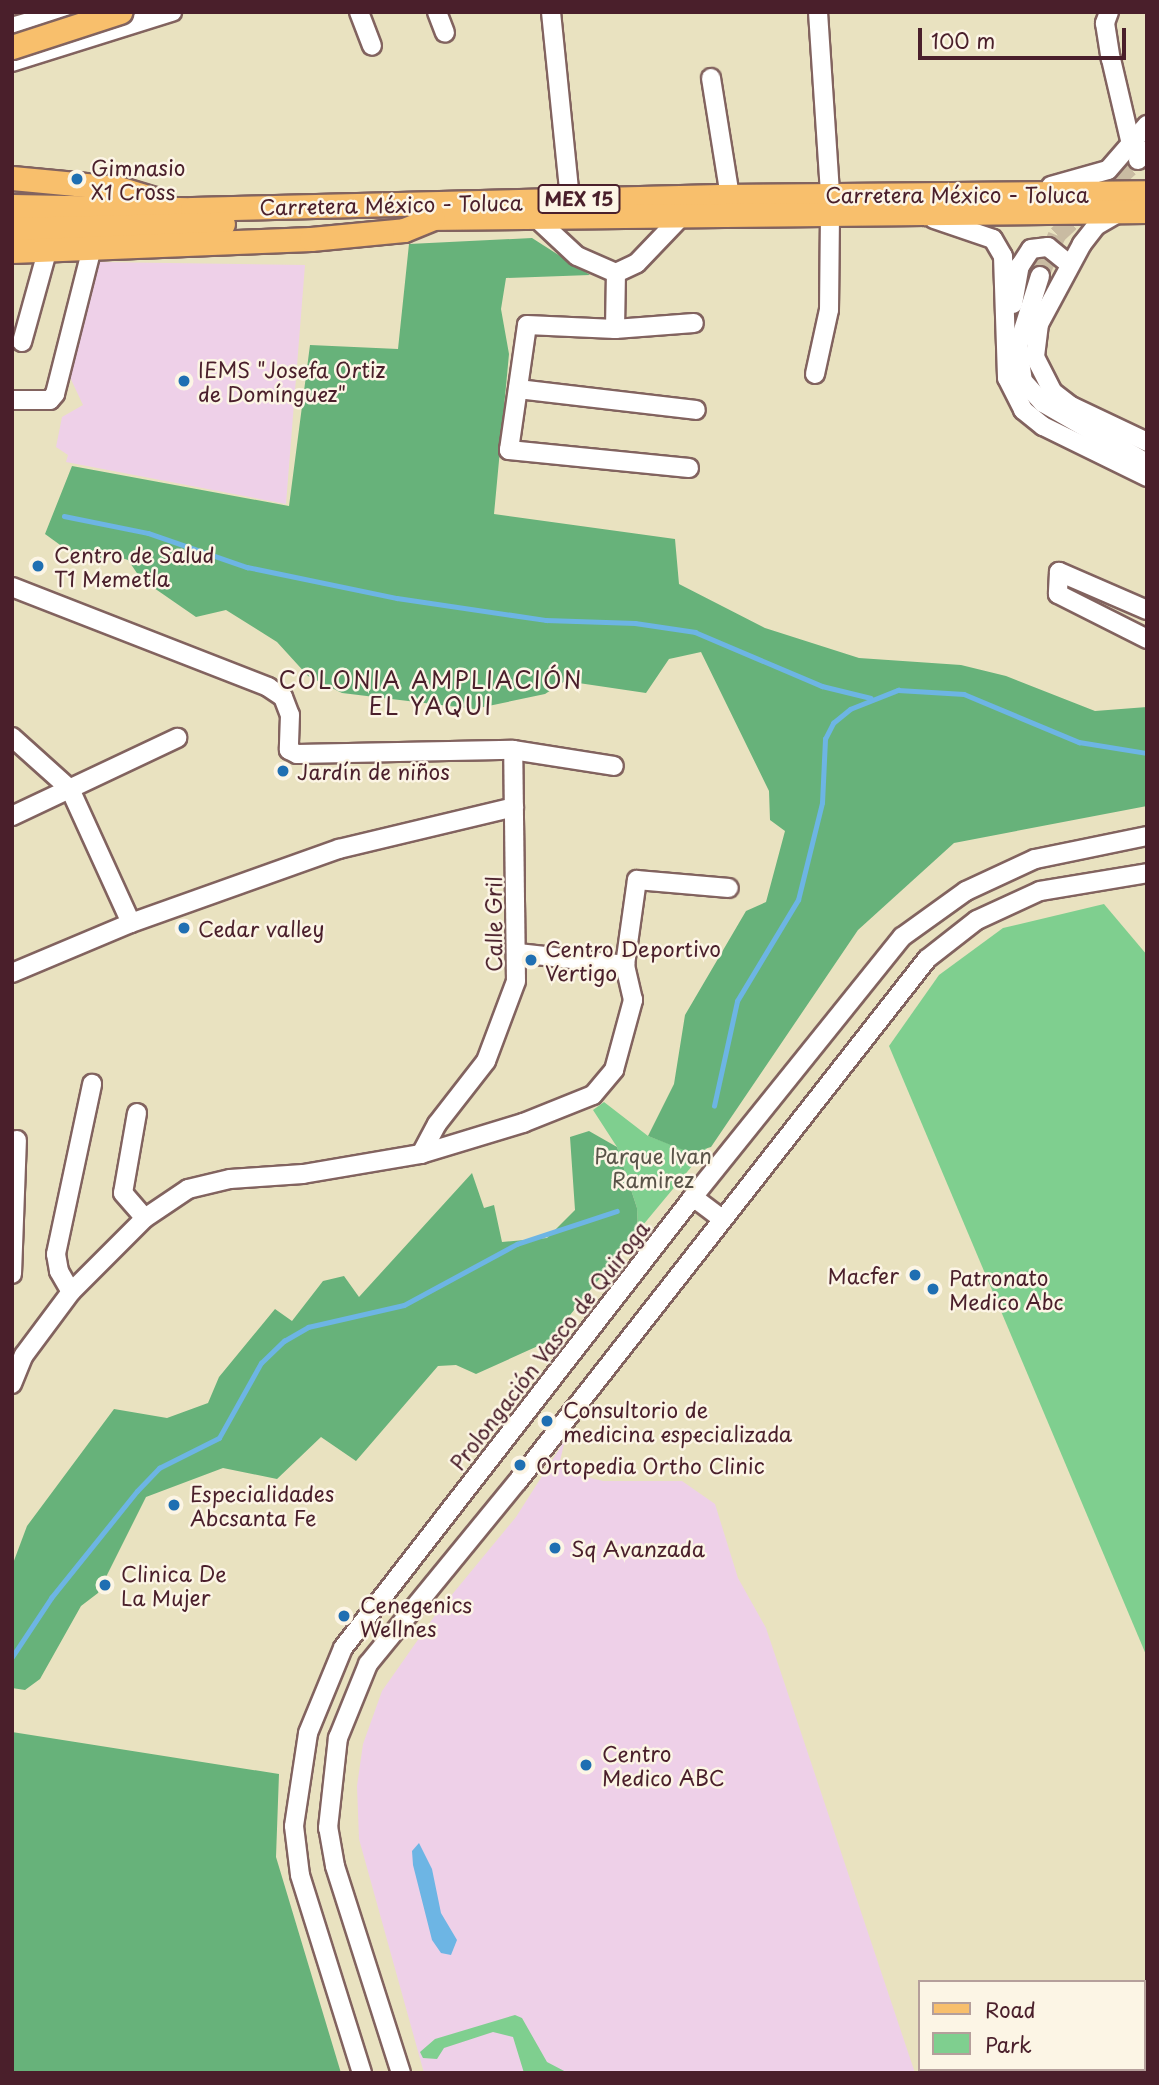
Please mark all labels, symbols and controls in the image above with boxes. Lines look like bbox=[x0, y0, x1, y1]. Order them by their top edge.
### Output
scale bar bbox=[921, 14, 1129, 58]
text: 100 m bbox=[931, 24, 995, 56]
place label: Gimnasio X1 Cross bbox=[91, 154, 185, 204]
marker: Gimnasio X1 Cross bbox=[69, 171, 85, 187]
street label: Carretera México - Toluca bbox=[825, 181, 1089, 207]
road number: MEX 15 bbox=[537, 183, 621, 214]
street label: Carretera México - Toluca bbox=[259, 189, 523, 219]
place label: IEMS "Josefa Ortiz de Domínguez" bbox=[198, 356, 388, 406]
marker: IEMS "Josefa Ortiz de Domínguez" bbox=[176, 373, 192, 389]
place label: Centro de Salud T1 Memetla bbox=[54, 541, 217, 591]
marker: Centro de Salud T1 Memetla bbox=[28, 556, 48, 576]
district label: COLONIA AMPLIACIÓN EL YAQUI bbox=[283, 666, 579, 720]
place label: Jardín de niños bbox=[297, 758, 452, 784]
marker: Jardín de niños bbox=[275, 763, 291, 779]
street label: Calle Gril bbox=[480, 876, 506, 972]
place label: Cedar valley bbox=[198, 915, 324, 941]
marker: Cedar valley bbox=[176, 920, 192, 936]
place label: Centro Deportivo Vertigo bbox=[545, 935, 721, 985]
marker: Centro Deportivo Vertigo bbox=[523, 952, 539, 968]
park label: Parque Ivan Ramirez bbox=[594, 1142, 712, 1192]
street label: Prolongación Vasco de Quiroga bbox=[443, 1215, 655, 1475]
place label: Macfer bbox=[827, 1262, 899, 1288]
place label: Patronato Medico Abc bbox=[949, 1264, 1065, 1314]
marker: Macfer bbox=[905, 1265, 925, 1285]
marker: Patronato Medico Abc bbox=[923, 1279, 943, 1299]
place label: Consultorio de medicina especializada bbox=[563, 1396, 794, 1446]
marker: Consultorio de medicina especializada bbox=[537, 1411, 557, 1431]
place label: Ortopedia Ortho Clinic bbox=[536, 1452, 766, 1478]
marker: Ortopedia Ortho Clinic bbox=[510, 1455, 530, 1475]
place label: Especialidades Abcsanta Fe bbox=[190, 1480, 334, 1530]
marker: Especialidades Abcsanta Fe bbox=[164, 1495, 184, 1515]
place label: Sq Avanzada bbox=[571, 1535, 705, 1561]
marker: Sq Avanzada bbox=[545, 1538, 565, 1558]
place label: Clinica De La Mujer bbox=[121, 1560, 226, 1610]
marker: Clinica De La Mujer bbox=[95, 1575, 115, 1595]
place label: Cenegenics Wellnes bbox=[360, 1591, 472, 1641]
marker: Cenegenics Wellnes bbox=[334, 1606, 354, 1626]
place label: Centro Medico ABC bbox=[602, 1740, 726, 1790]
marker: Centro Medico ABC bbox=[576, 1755, 596, 1775]
legend bbox=[918, 1980, 1145, 2071]
text: Road bbox=[985, 1993, 1036, 2025]
text: Park bbox=[985, 2028, 1032, 2060]

